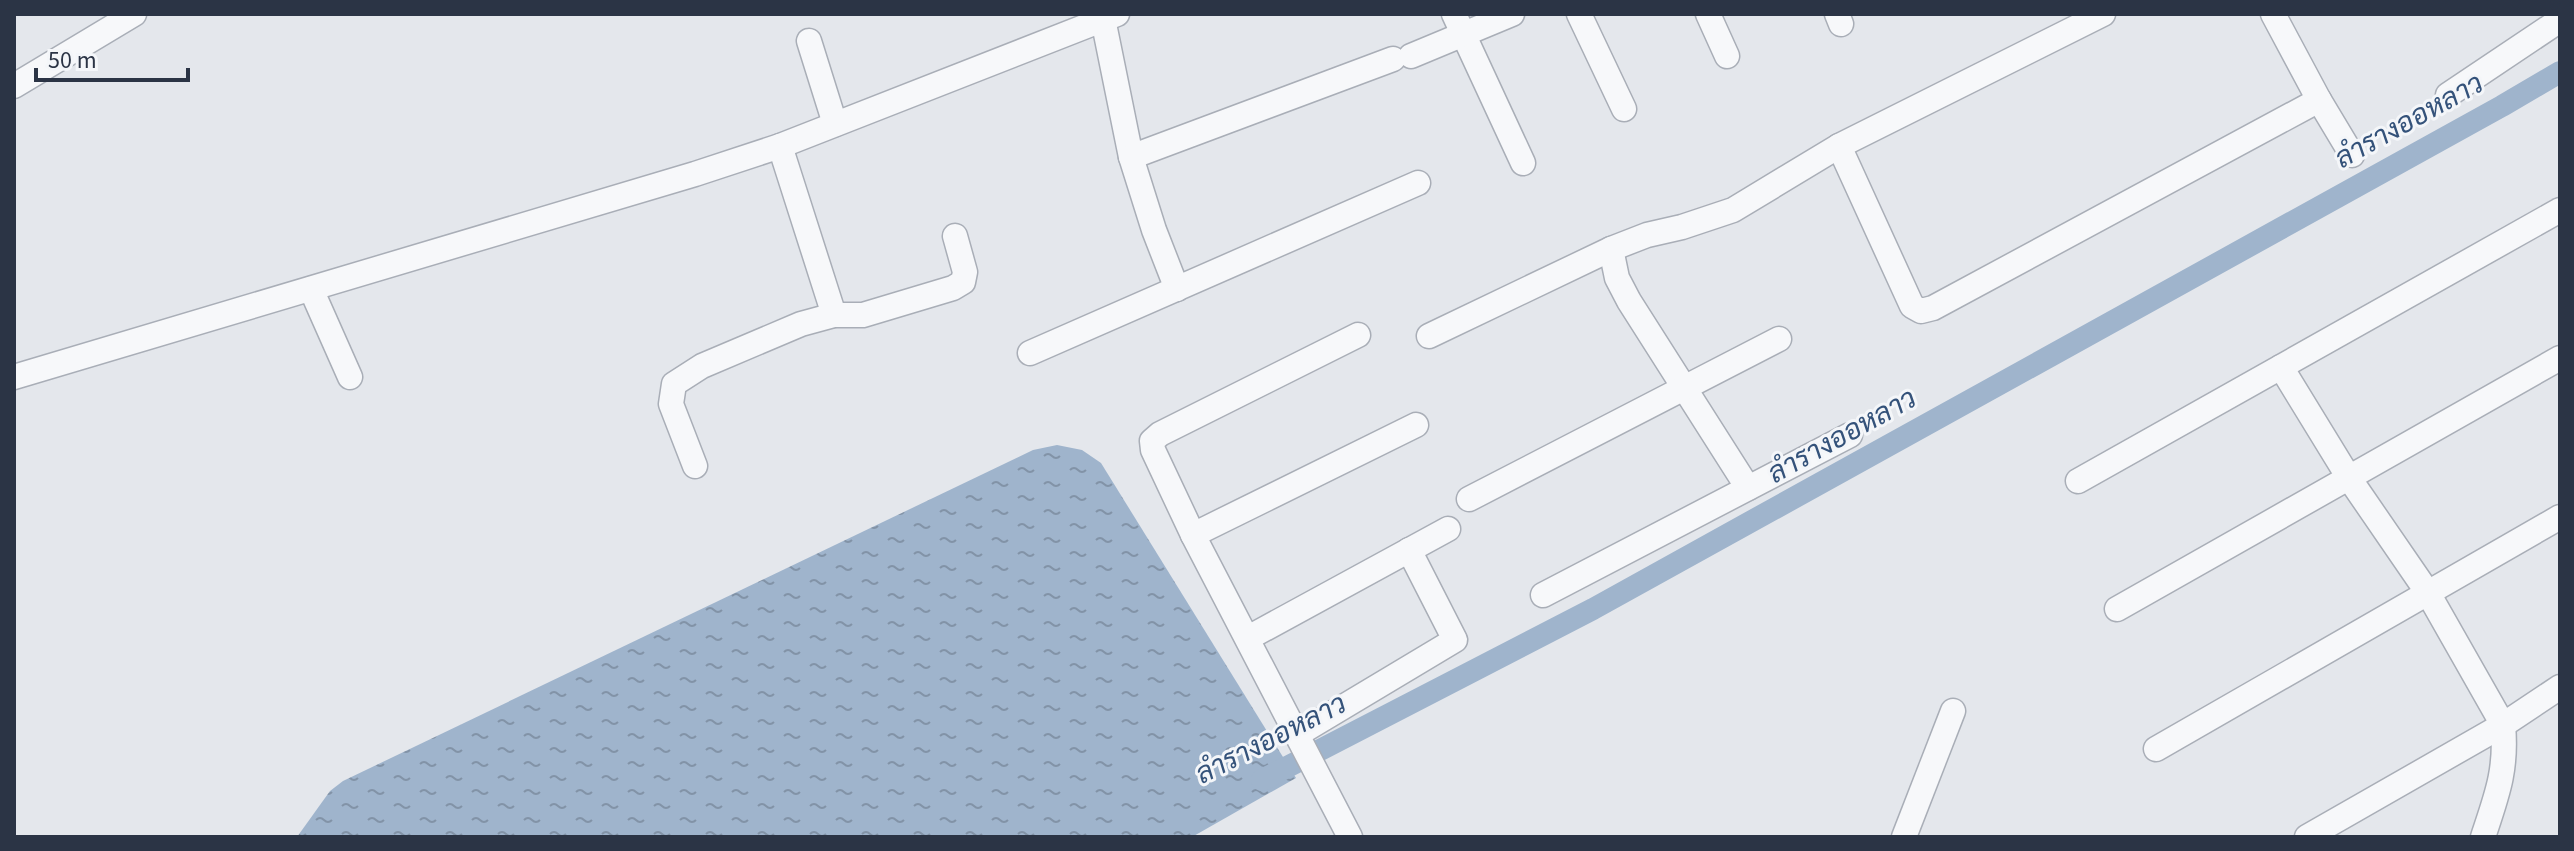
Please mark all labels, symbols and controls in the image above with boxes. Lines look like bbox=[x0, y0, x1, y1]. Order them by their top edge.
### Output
scale bar bbox=[36, 32, 188, 82]
text: 50 m bbox=[48, 43, 97, 78]
water label: ลำรางออหลาว bbox=[2327, 64, 2491, 178]
water label: ลำรางออหลาว bbox=[1760, 379, 1924, 493]
water label: ลำรางออหลาว bbox=[1189, 684, 1353, 794]

